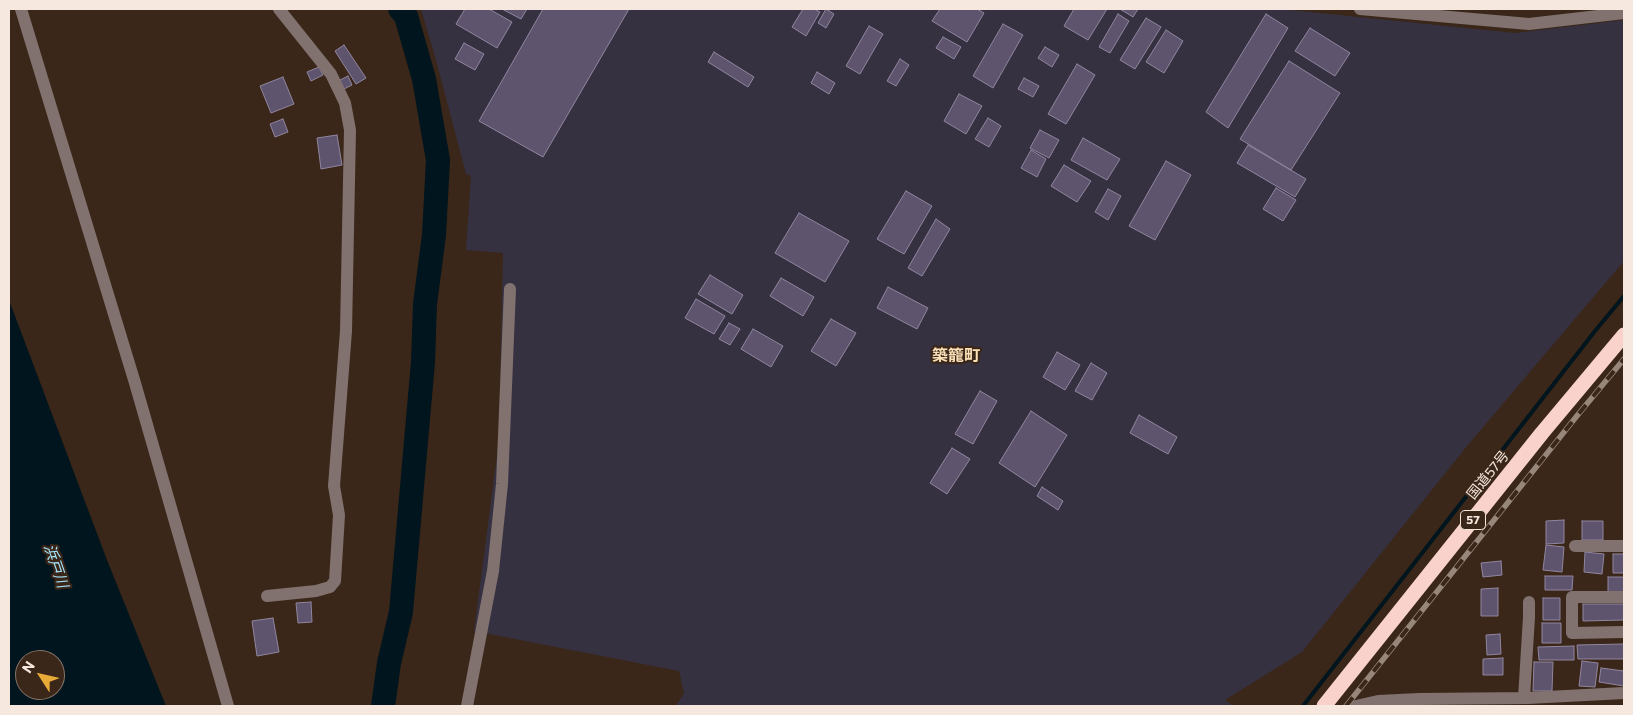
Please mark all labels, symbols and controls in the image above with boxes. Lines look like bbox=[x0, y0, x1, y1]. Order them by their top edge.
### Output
district label: 築籠町 bbox=[932, 346, 980, 366]
street label: 国道57号 bbox=[1463, 447, 1513, 503]
road number: 57 bbox=[1460, 510, 1486, 530]
water label: 浜戸川 bbox=[40, 542, 72, 590]
north arrow bbox=[15, 650, 65, 700]
text: N bbox=[18, 658, 38, 676]

